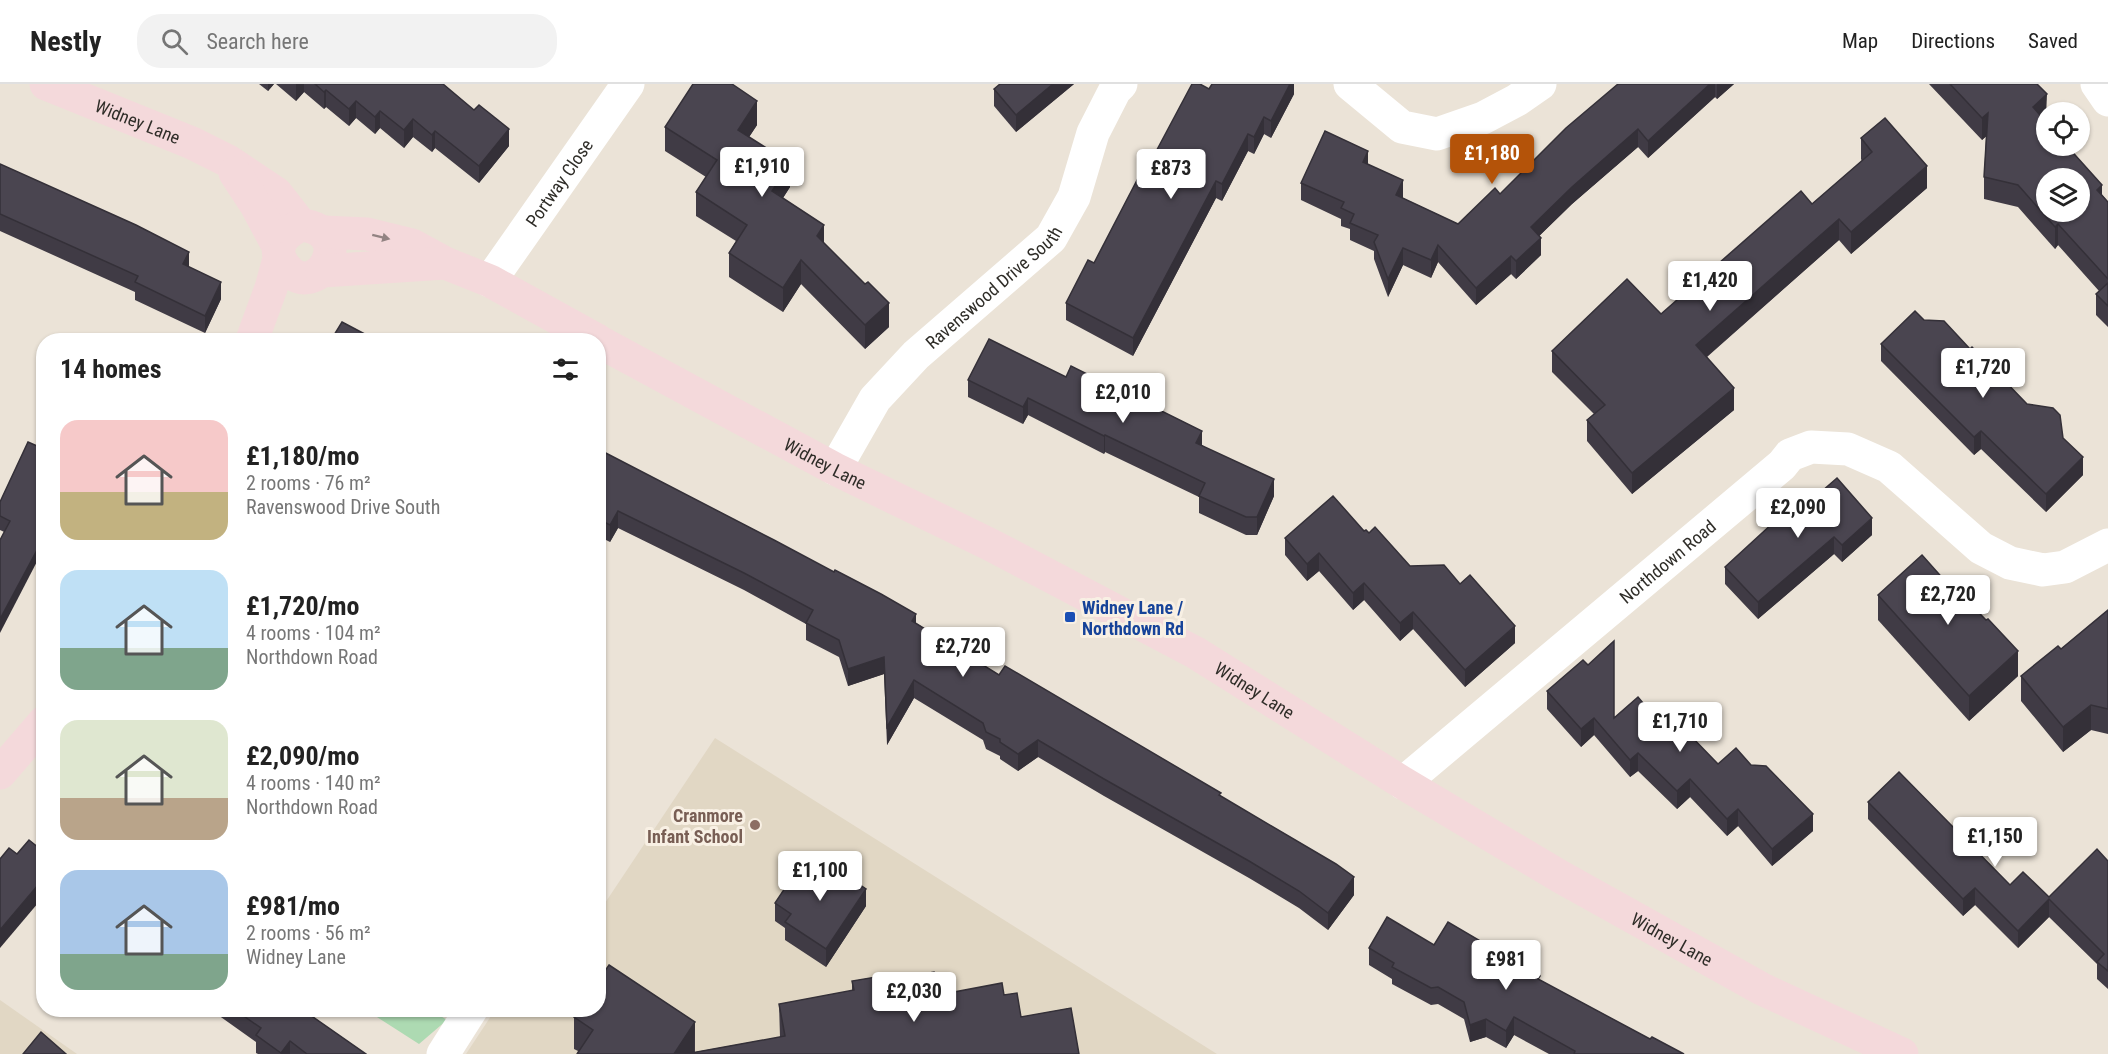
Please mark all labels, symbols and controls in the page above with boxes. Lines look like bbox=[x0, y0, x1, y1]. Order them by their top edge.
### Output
search box bbox=[137, 14, 557, 68]
text: Nestly bbox=[30, 25, 101, 58]
icon: search bbox=[158, 25, 191, 58]
text: Search here bbox=[206, 29, 309, 54]
text: Map bbox=[1842, 29, 1878, 53]
text: Directions bbox=[1911, 29, 1995, 53]
text: Saved bbox=[2028, 29, 2078, 53]
street label: Widney Lane bbox=[92, 95, 183, 148]
map controls bbox=[2036, 102, 2090, 222]
button: locate bbox=[2036, 102, 2090, 156]
pin: £1,180 bbox=[1443, 134, 1541, 185]
street label: Portway Close bbox=[521, 135, 597, 231]
text: £1,180 bbox=[1464, 141, 1520, 165]
pin: £1,910 bbox=[713, 147, 811, 198]
pin: £873 bbox=[1135, 149, 1207, 200]
text: £1,910 bbox=[734, 154, 790, 178]
text: £873 bbox=[1151, 156, 1191, 180]
button: layers bbox=[2036, 168, 2090, 222]
street label: Ravenswood Drive South bbox=[921, 222, 1066, 353]
one-way arrow bbox=[371, 233, 390, 243]
pin: £1,420 bbox=[1661, 261, 1759, 312]
text: £1,420 bbox=[1682, 268, 1738, 292]
pin: £1,720 bbox=[1934, 348, 2032, 399]
icon: filters bbox=[549, 353, 582, 386]
text: 14 homes bbox=[60, 354, 162, 384]
text: £1,720 bbox=[1955, 355, 2011, 379]
pin: £2,010 bbox=[1074, 373, 1172, 424]
text: £2,010 bbox=[1095, 380, 1151, 404]
street label: Widney Lane bbox=[780, 433, 870, 493]
text: £1,180/mo bbox=[246, 441, 359, 471]
icon: home bbox=[108, 444, 180, 516]
text: 2 rooms · 76 m² bbox=[246, 471, 371, 495]
pin: £2,090 bbox=[1749, 488, 1847, 539]
text: Ravenswood Drive South bbox=[246, 495, 440, 519]
text: £2,090 bbox=[1770, 495, 1826, 519]
street label: Northdown Road bbox=[1615, 515, 1720, 607]
pin: £2,720 bbox=[1899, 575, 1997, 626]
text: £2,720 bbox=[1920, 582, 1976, 606]
text: £1,720/mo bbox=[246, 591, 359, 621]
icon: home bbox=[108, 594, 180, 666]
place label: Widney Lane / Northdown Rd bbox=[1082, 597, 1184, 639]
marker: Widney Lane / Northdown Rd bbox=[1063, 610, 1077, 624]
text: 4 rooms · 104 m² bbox=[246, 621, 381, 645]
pin: £2,720 bbox=[914, 627, 1012, 678]
text: £2,720 bbox=[935, 634, 991, 658]
text: Northdown Road bbox=[246, 645, 378, 669]
street label: Widney Lane bbox=[1211, 657, 1298, 723]
pin: £1,710 bbox=[1631, 702, 1729, 753]
text: £1,710 bbox=[1652, 709, 1708, 733]
text: £2,090/mo bbox=[246, 741, 359, 771]
icon: home bbox=[108, 744, 180, 816]
text: 4 rooms · 140 m² bbox=[246, 771, 381, 795]
text: Northdown Road bbox=[246, 795, 378, 819]
place label: Cranmore Infant School bbox=[647, 805, 743, 847]
pin: £1,150 bbox=[1946, 817, 2044, 868]
marker: Cranmore Infant School bbox=[748, 818, 762, 832]
text: £1,150 bbox=[1967, 824, 2023, 848]
pin: £1,100 bbox=[771, 851, 869, 902]
text: £1,100 bbox=[792, 858, 848, 882]
text: £981/mo bbox=[246, 891, 340, 921]
icon: home bbox=[108, 894, 180, 966]
street label: Widney Lane bbox=[1628, 908, 1716, 970]
text: 2 rooms · 56 m² bbox=[246, 921, 371, 945]
pin: £981 bbox=[1470, 940, 1542, 991]
text: Widney Lane bbox=[246, 945, 346, 969]
text: £981 bbox=[1486, 947, 1526, 971]
pin: £2,030 bbox=[865, 972, 963, 1023]
text: £2,030 bbox=[886, 979, 942, 1003]

